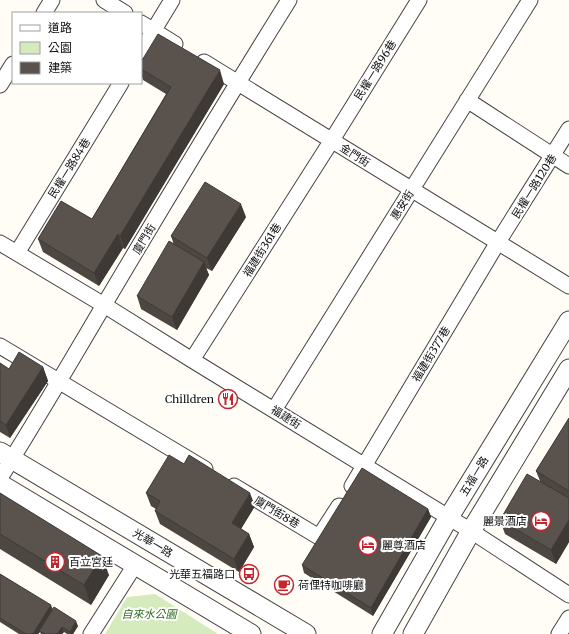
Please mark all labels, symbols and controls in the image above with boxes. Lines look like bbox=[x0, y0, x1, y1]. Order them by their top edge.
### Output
legend bbox=[12, 12, 142, 84]
text: 道路 bbox=[48, 20, 72, 35]
street label: 民權一路96巷 bbox=[351, 37, 399, 103]
text: 公園 bbox=[48, 40, 72, 55]
text: 建築 bbox=[48, 60, 72, 75]
street label: 民權一路84巷 bbox=[45, 135, 93, 201]
street label: 金門街 bbox=[337, 140, 373, 170]
street label: 民權一路120巷 bbox=[509, 151, 559, 221]
street label: 惠安街 bbox=[387, 187, 417, 223]
street label: 福建街361巷 bbox=[240, 220, 284, 280]
street label: 廈門街 bbox=[130, 221, 158, 257]
street label: 福建街377巷 bbox=[409, 324, 453, 384]
restaurant icon: Chilldren bbox=[217, 388, 239, 410]
place label: Chilldren bbox=[165, 392, 215, 406]
street label: 福建街 bbox=[268, 402, 304, 432]
street label: 五福一路 bbox=[457, 454, 491, 498]
street label: 廈門街8巷 bbox=[252, 493, 302, 531]
hotel icon: 麗景酒店 bbox=[530, 510, 552, 532]
place label: 麗景酒店 bbox=[483, 514, 527, 528]
street label: 光華一路 bbox=[131, 526, 175, 560]
hotel icon: 麗尊酒店 bbox=[357, 534, 379, 556]
place label: 麗尊酒店 bbox=[382, 538, 426, 552]
building icon: 百立宮廷 bbox=[44, 551, 66, 573]
place label: 百立宮廷 bbox=[69, 555, 113, 569]
bus stop icon: 光華五福路口 bbox=[238, 563, 260, 585]
place label: 光華五福路口 bbox=[169, 567, 235, 581]
cafe icon: 荷俚特咖啡廳 bbox=[273, 574, 295, 596]
place label: 荷俚特咖啡廳 bbox=[298, 578, 364, 592]
park label: 自來水公園 bbox=[122, 607, 178, 621]

